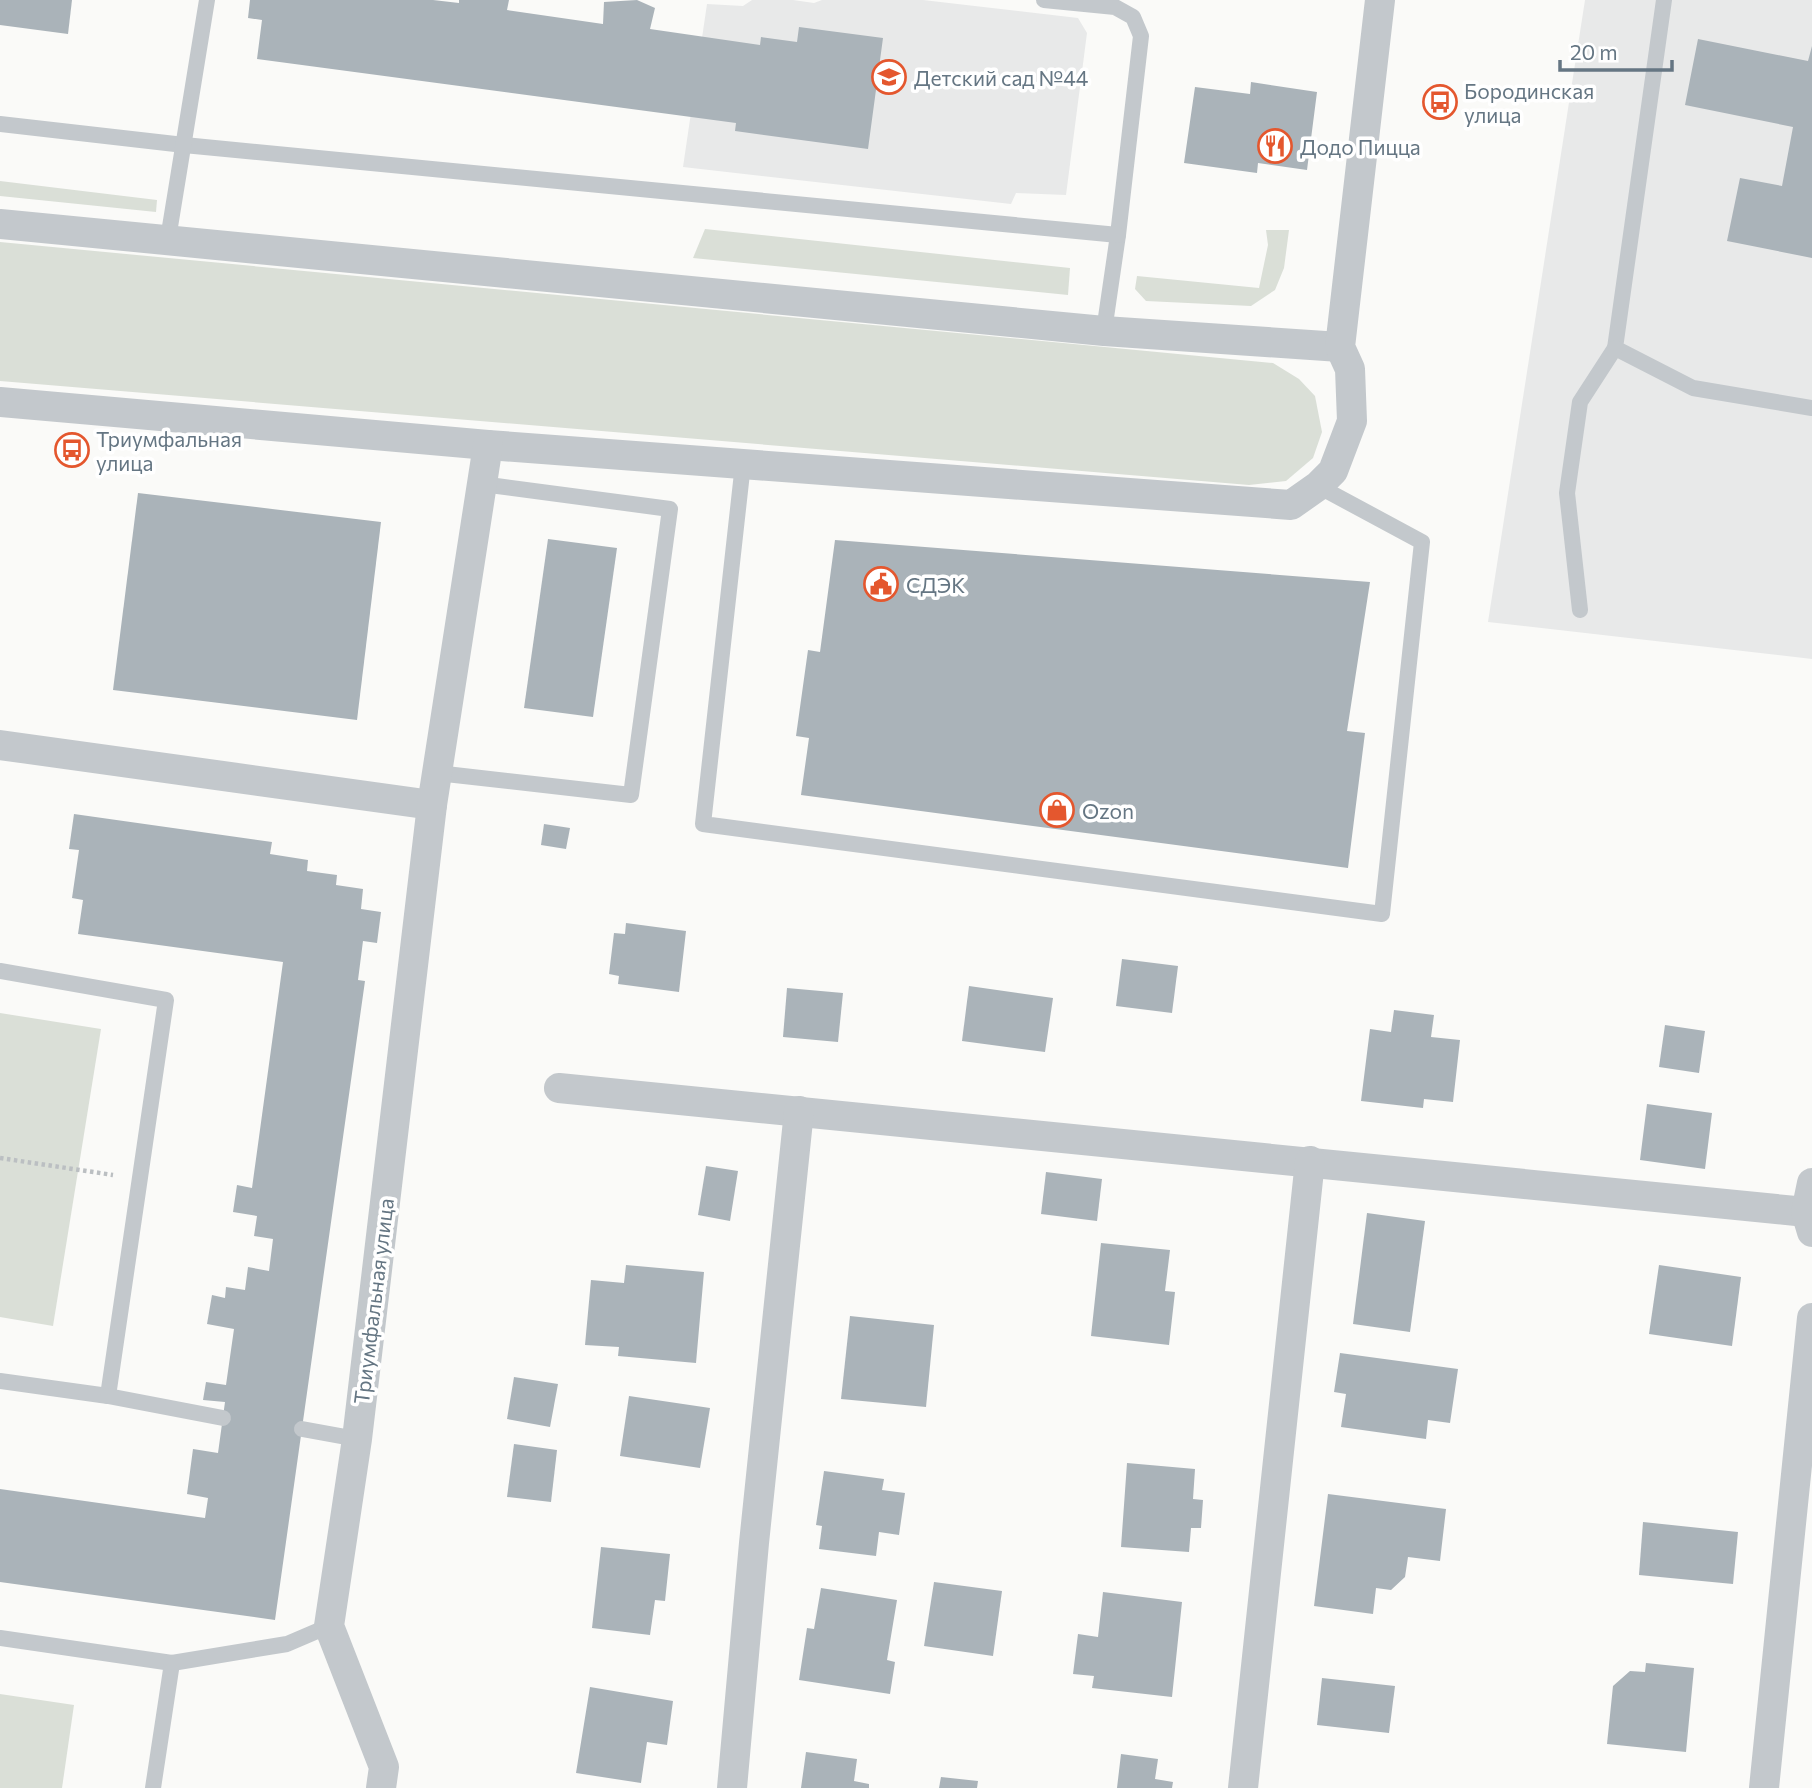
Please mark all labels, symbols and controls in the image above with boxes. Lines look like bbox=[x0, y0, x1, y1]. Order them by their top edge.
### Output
scale bar bbox=[1560, 28, 1672, 72]
text: 20 m bbox=[1570, 39, 1618, 64]
school or university icon: Детский сад №44 bbox=[870, 58, 908, 96]
place label: Детский сад №44 bbox=[914, 65, 1089, 90]
place label: Бородинская улица bbox=[1464, 78, 1594, 127]
bus stop icon: Бородинская улица bbox=[1421, 83, 1459, 121]
restaurant icon: Додо Пицца bbox=[1256, 127, 1294, 165]
place label: Додо Пицца bbox=[1300, 134, 1421, 159]
place label: Триумфальная улица bbox=[96, 426, 242, 475]
bus stop icon: Триумфальная улица bbox=[53, 431, 91, 469]
public building icon: СДЭК bbox=[862, 565, 900, 603]
place label: СДЭК bbox=[906, 572, 965, 597]
shop icon: Ozon bbox=[1038, 791, 1076, 829]
place label: Ozon bbox=[1082, 798, 1134, 823]
street label: Триумфальная улица bbox=[348, 1197, 398, 1405]

